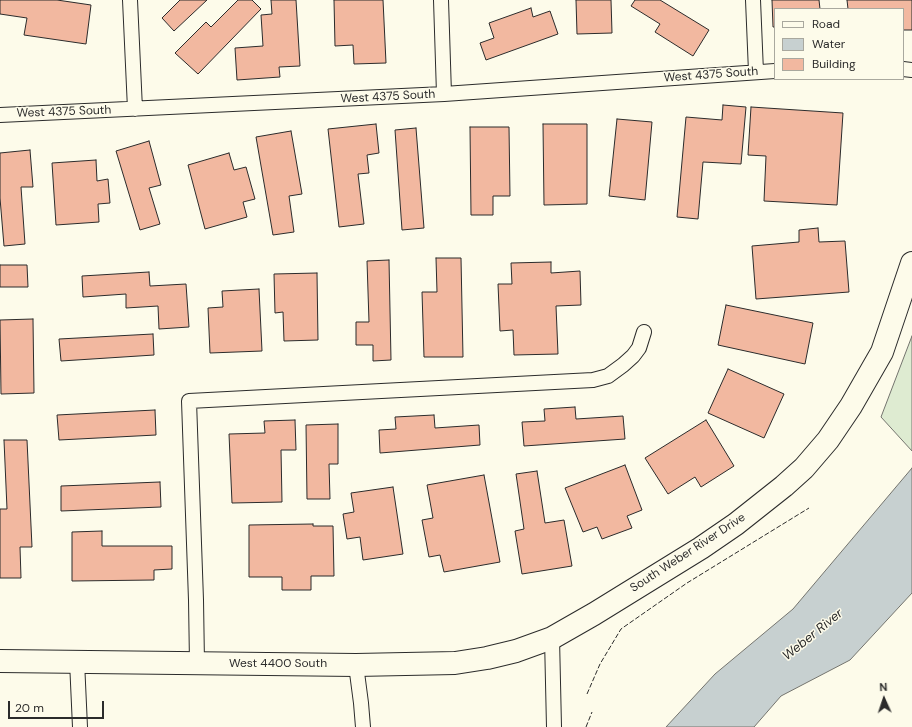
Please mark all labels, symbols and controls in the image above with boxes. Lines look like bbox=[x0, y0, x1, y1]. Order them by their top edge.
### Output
legend bbox=[774, 8, 904, 80]
text: Road bbox=[812, 16, 840, 32]
text: Water bbox=[812, 36, 845, 52]
text: Building bbox=[812, 56, 856, 72]
street label: West 4375 South bbox=[663, 65, 759, 85]
street label: West 4375 South bbox=[340, 87, 436, 107]
street label: West 4375 South bbox=[16, 103, 112, 121]
street label: South Weber River Drive bbox=[628, 510, 748, 596]
water label: Weber River bbox=[780, 606, 846, 664]
street label: West 4400 South bbox=[229, 657, 327, 671]
north arrow bbox=[864, 679, 904, 719]
text: N bbox=[879, 680, 888, 694]
scale bar bbox=[10, 693, 106, 719]
text: 20 m bbox=[15, 700, 44, 716]

